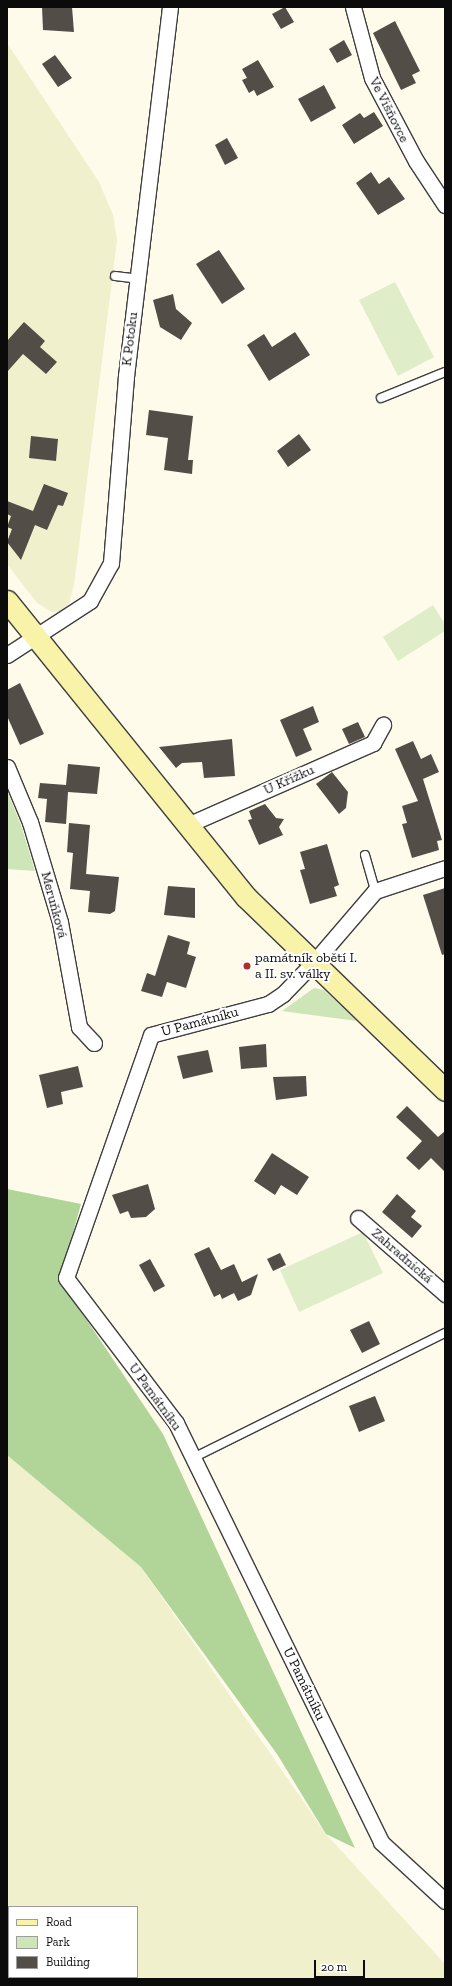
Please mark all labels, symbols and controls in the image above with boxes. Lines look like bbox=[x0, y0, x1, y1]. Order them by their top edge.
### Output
street label: Ve Višňovce bbox=[365, 74, 413, 146]
street label: K Potoku bbox=[118, 311, 142, 367]
street label: U Křížku bbox=[261, 761, 317, 799]
street label: Meruňková bbox=[37, 870, 71, 940]
place label: památník obětí I. a II. sv. války bbox=[255, 950, 357, 982]
marker: památník obětí I. a II. sv. války bbox=[242, 961, 252, 971]
street label: U Památníku bbox=[160, 1004, 240, 1040]
street label: Zahradnická bbox=[368, 1225, 436, 1287]
street label: U Památníku bbox=[125, 1360, 185, 1434]
street label: U Památníku bbox=[279, 1645, 329, 1723]
legend bbox=[8, 1906, 138, 1978]
text: Road bbox=[46, 1915, 72, 1929]
text: Park bbox=[46, 1935, 70, 1949]
scale bar bbox=[316, 1952, 367, 1978]
text: Building bbox=[46, 1955, 90, 1969]
text: 20 m bbox=[321, 1960, 347, 1974]

